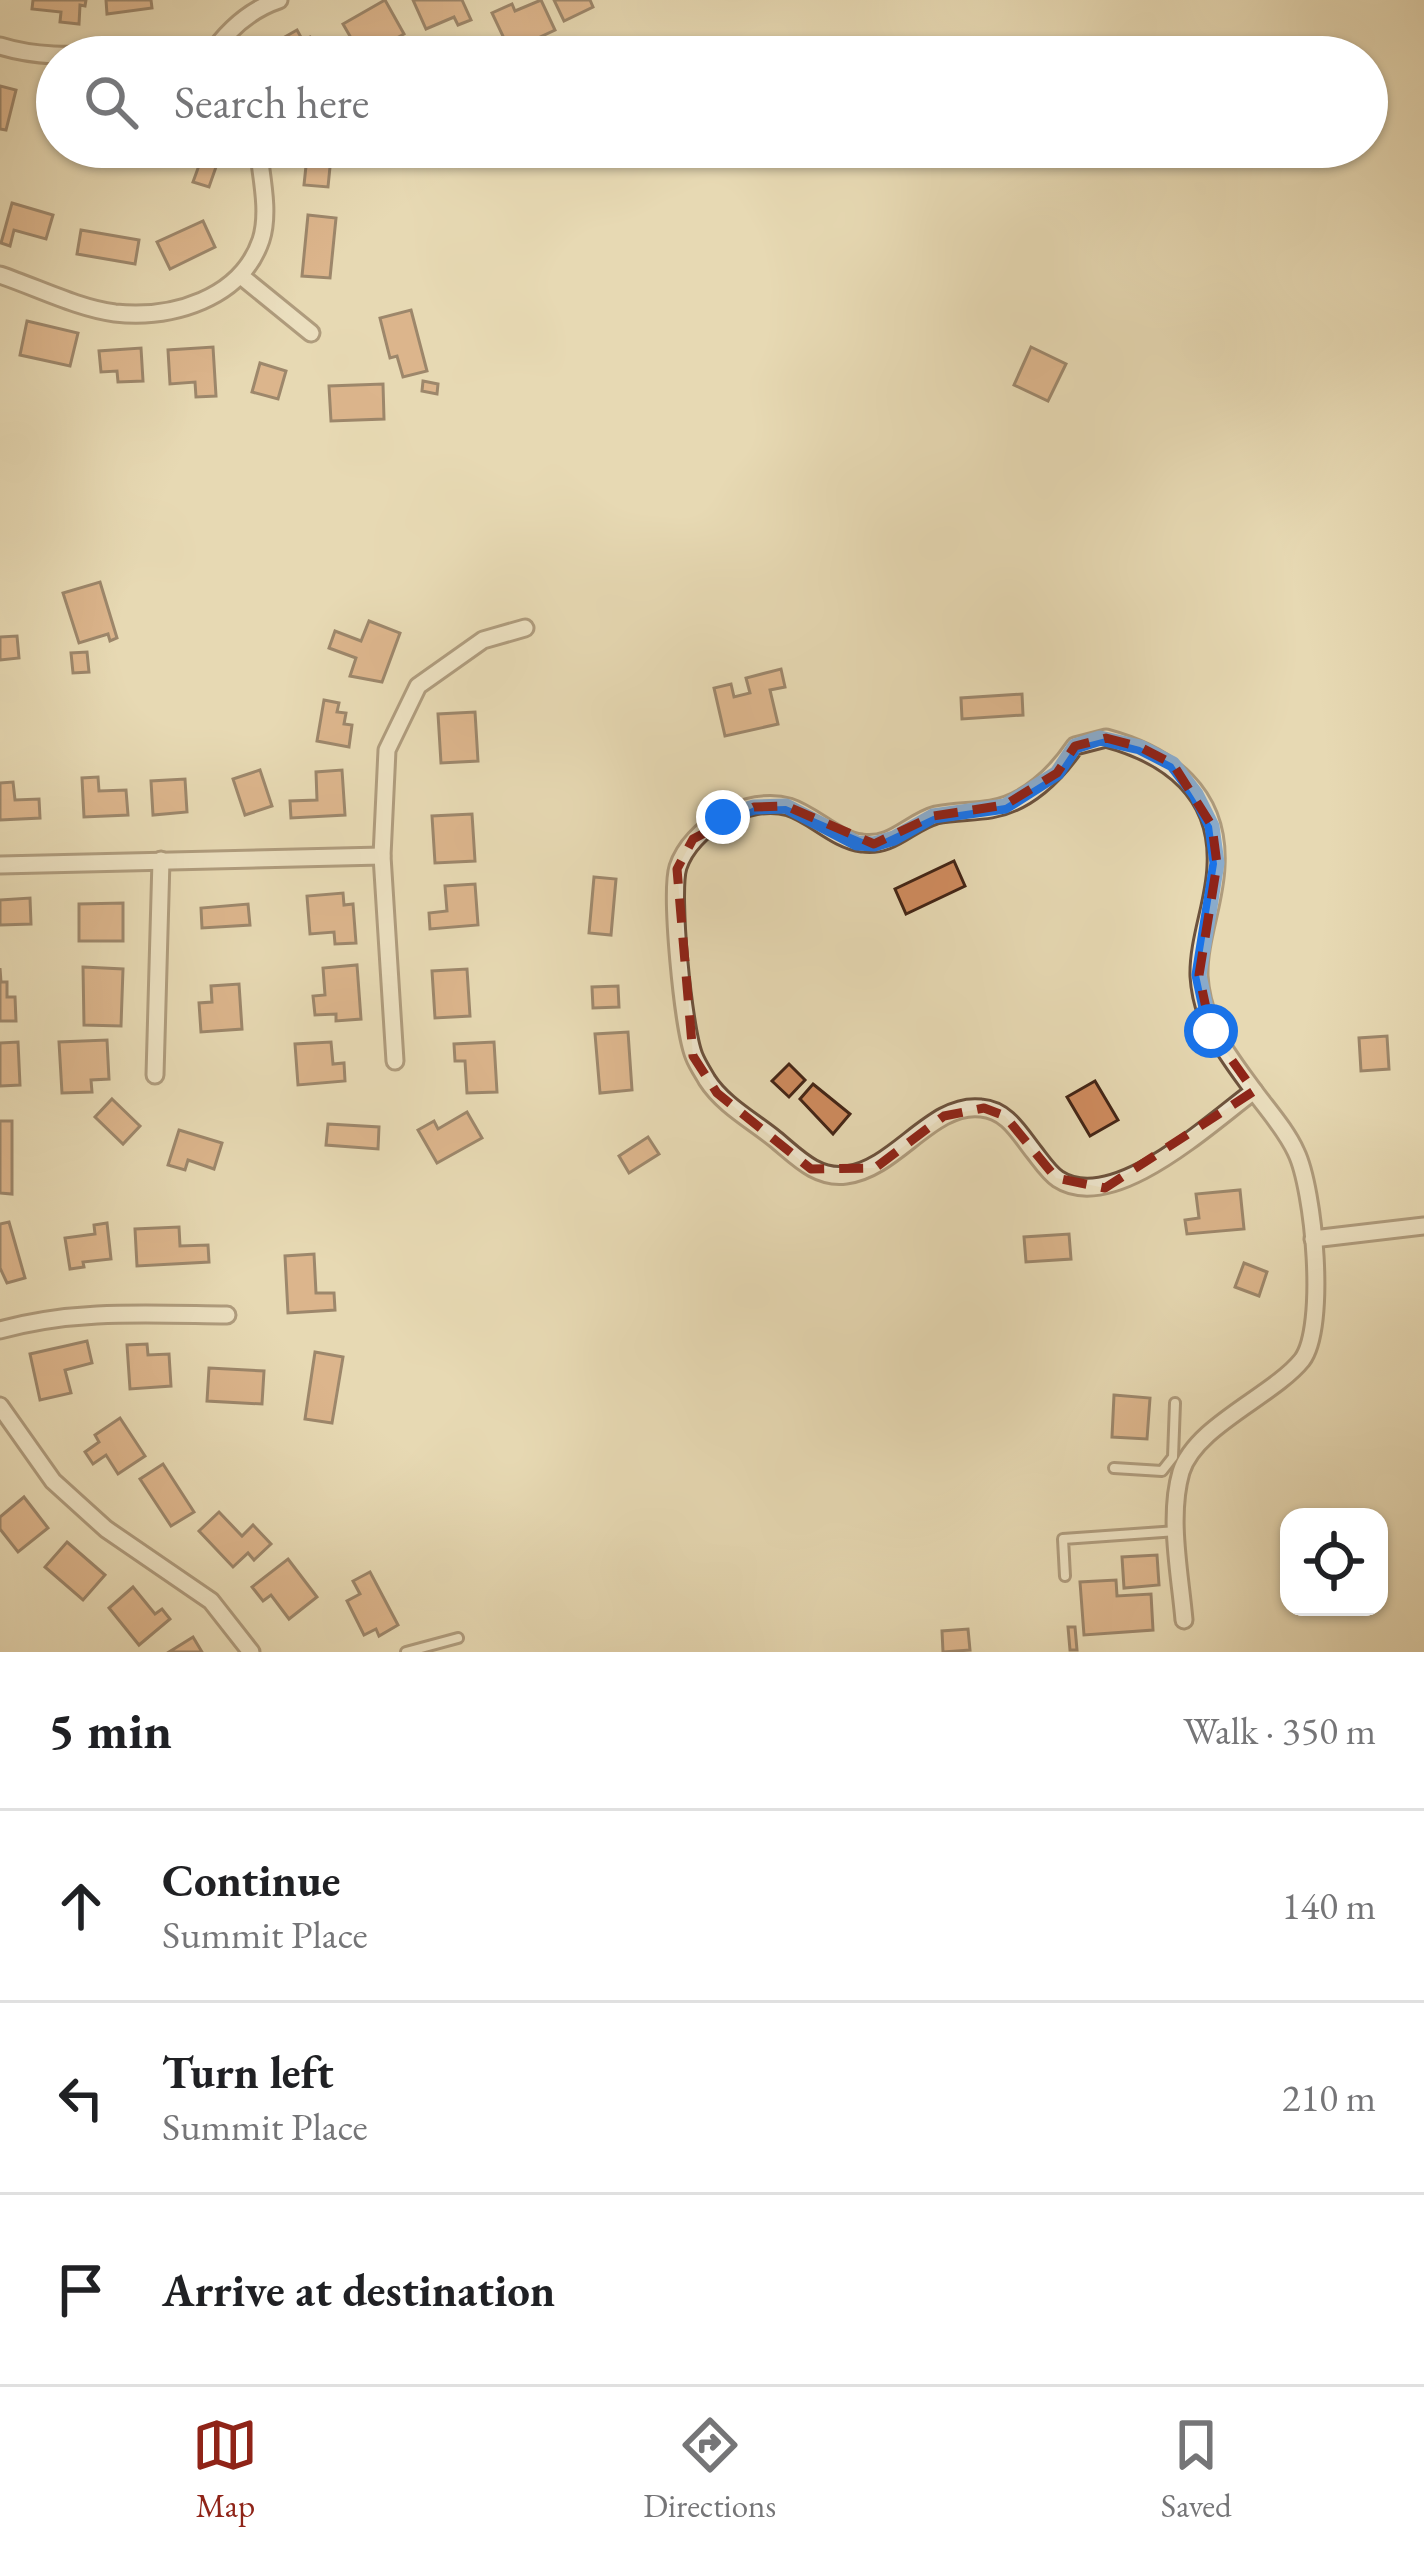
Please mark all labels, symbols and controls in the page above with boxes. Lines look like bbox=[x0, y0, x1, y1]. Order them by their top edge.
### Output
search box bbox=[36, 36, 1388, 168]
icon: search bbox=[78, 69, 144, 135]
text: Search here bbox=[174, 73, 369, 131]
route end bbox=[696, 790, 750, 844]
route start bbox=[1184, 1004, 1238, 1058]
map controls bbox=[1280, 1508, 1388, 1616]
button: locate bbox=[1280, 1508, 1388, 1616]
text: 5 min bbox=[48, 1697, 172, 1763]
text: Walk · 350 m bbox=[1183, 1705, 1376, 1756]
text: Continue bbox=[162, 1851, 340, 1909]
icon: ahead bbox=[48, 1873, 114, 1939]
text: 140 m bbox=[1282, 1880, 1376, 1931]
text: Summit Place bbox=[162, 1909, 368, 1960]
text: Turn left bbox=[162, 2043, 334, 2101]
icon: left bbox=[48, 2065, 114, 2131]
text: 210 m bbox=[1282, 2072, 1376, 2123]
text: Summit Place bbox=[162, 2101, 368, 2152]
icon: arrive bbox=[48, 2257, 114, 2323]
text: Arrive at destination bbox=[162, 2261, 555, 2319]
tab: Map bbox=[192, 2412, 258, 2527]
tab: Directions bbox=[643, 2412, 776, 2527]
tab: Saved bbox=[1161, 2412, 1232, 2527]

